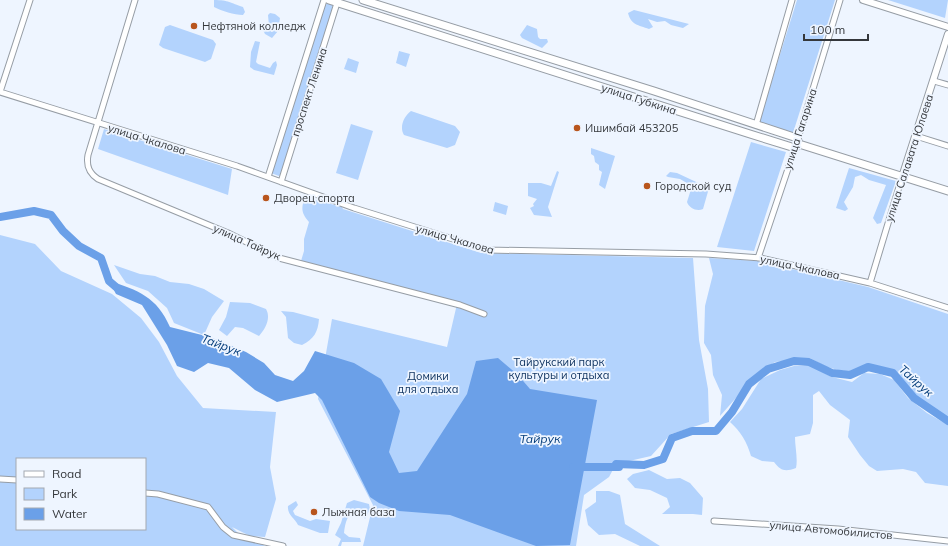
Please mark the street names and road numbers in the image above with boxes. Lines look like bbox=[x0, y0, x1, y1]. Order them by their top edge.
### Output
street label: проспект Ленина bbox=[288, 46, 330, 138]
street label: улица Губкина bbox=[600, 80, 678, 118]
street label: улица Гагарина bbox=[780, 87, 820, 171]
street label: улица Салавата Юлаева bbox=[882, 93, 936, 223]
street label: улица Чкалова bbox=[106, 120, 188, 158]
street label: улица Тайрук bbox=[211, 221, 283, 263]
street label: улица Чкалова bbox=[414, 221, 496, 257]
street label: улица Чкалова bbox=[759, 252, 841, 282]
street label: улица Автомобилистов bbox=[769, 518, 893, 542]

